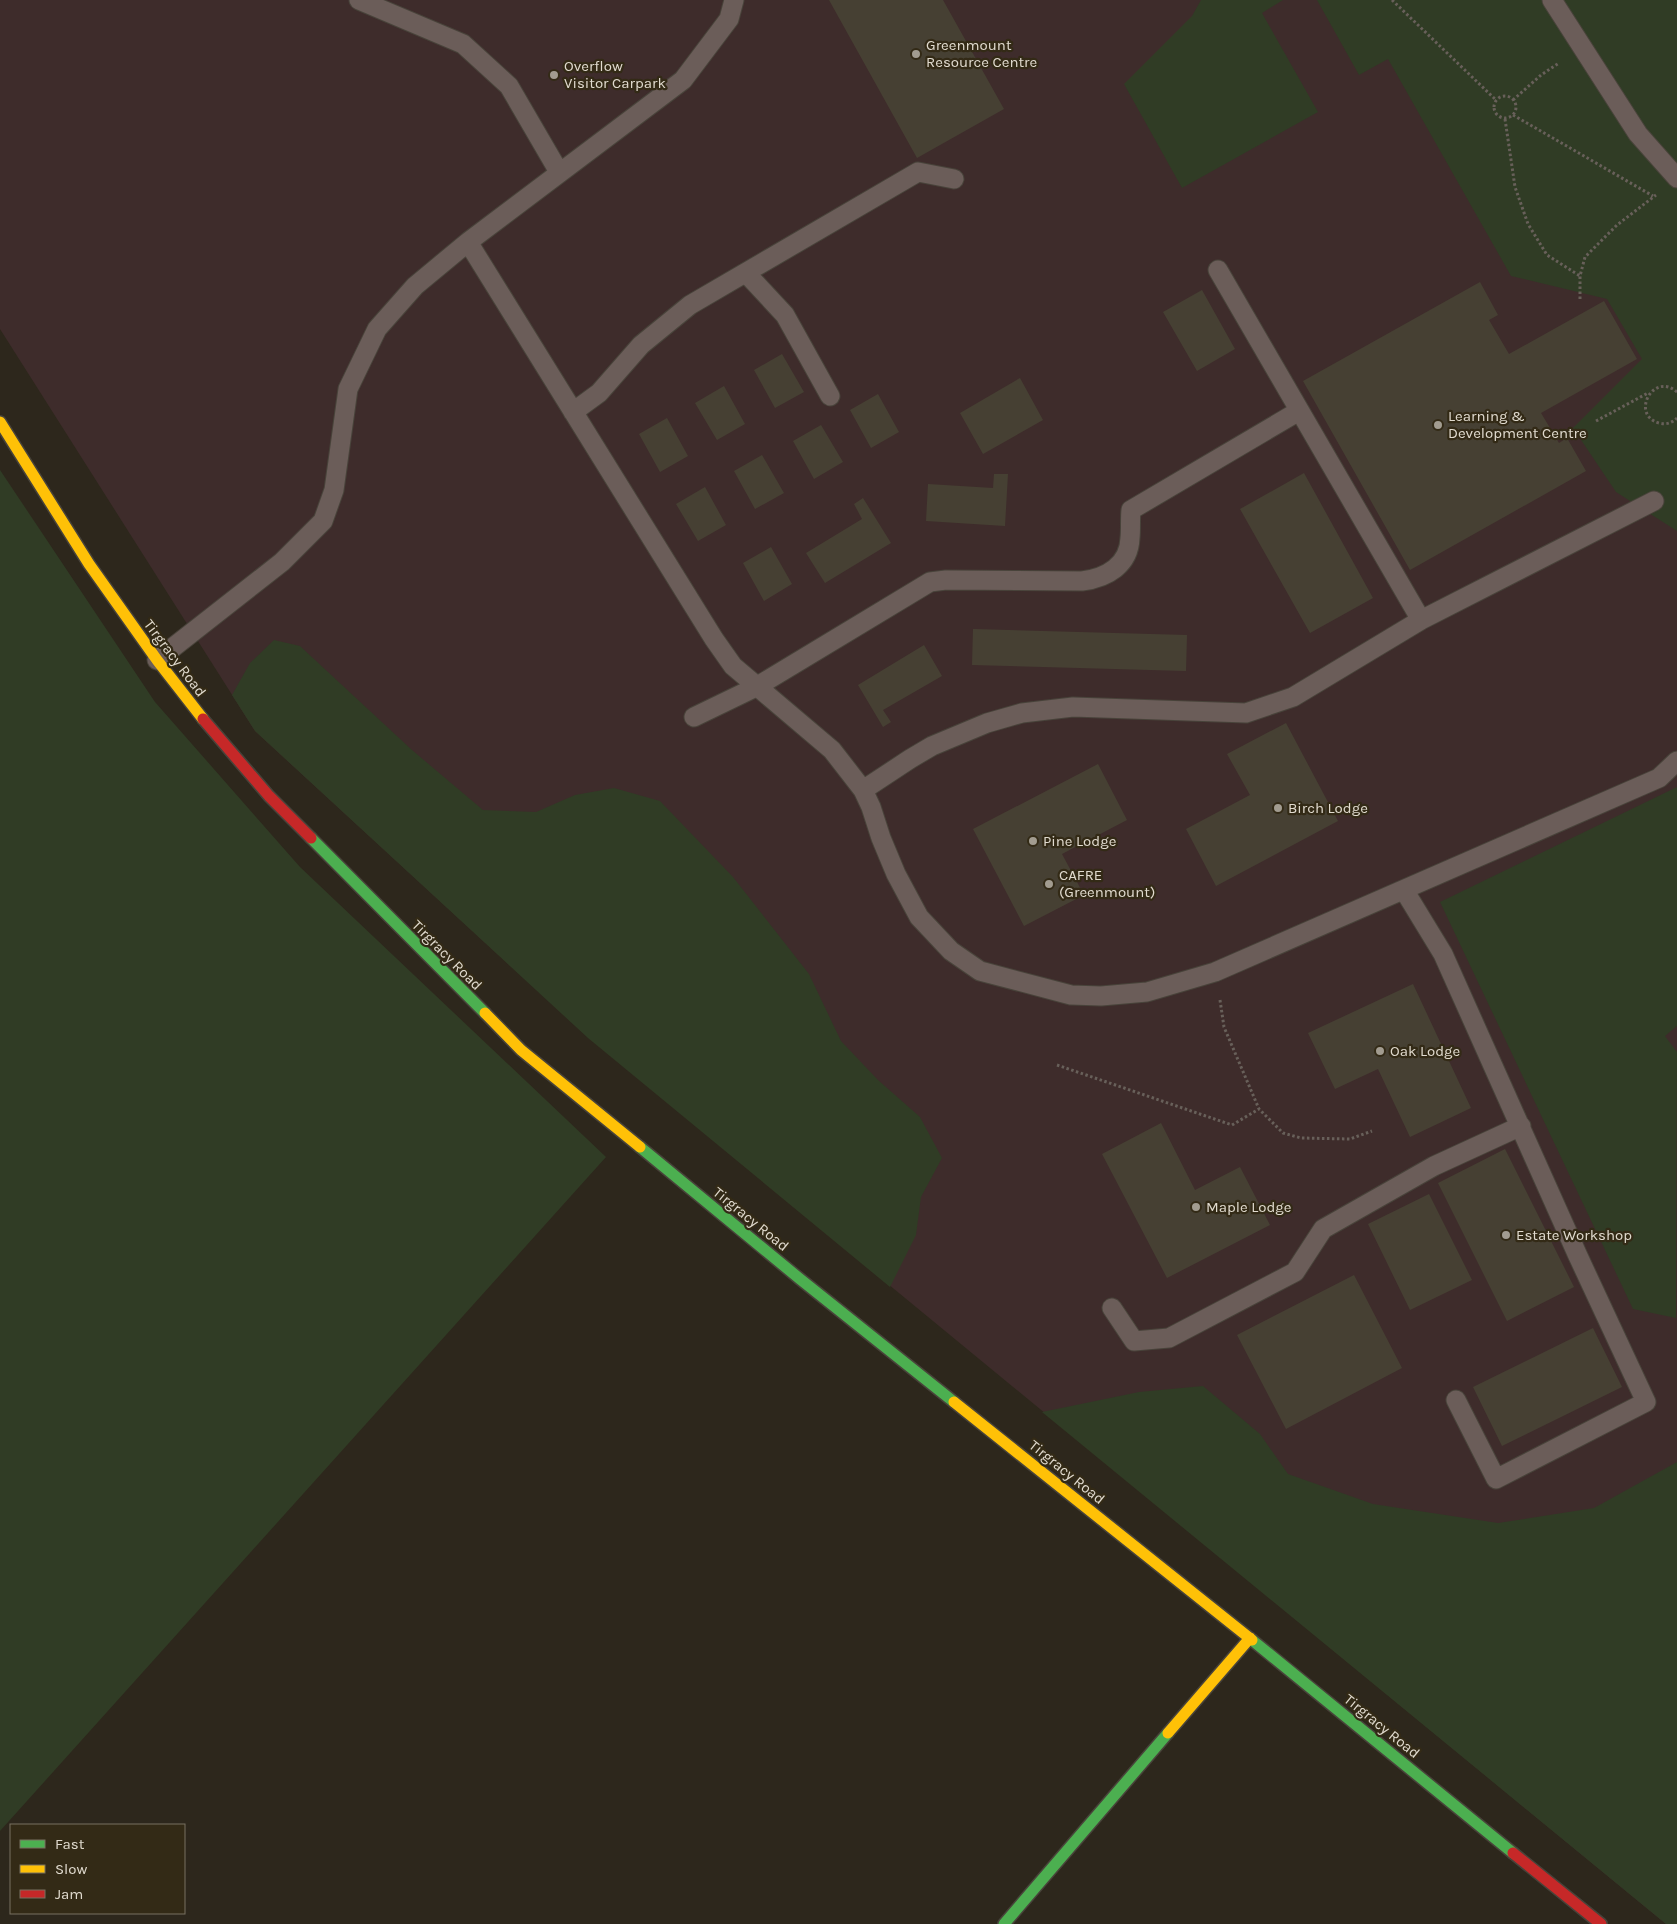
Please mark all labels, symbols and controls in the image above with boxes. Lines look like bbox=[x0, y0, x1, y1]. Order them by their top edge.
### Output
place label: Greenmount Resource Centre bbox=[926, 36, 1037, 71]
marker: Greenmount Resource Centre bbox=[910, 48, 922, 60]
place label: Overflow Visitor Carpark bbox=[564, 57, 666, 92]
marker: Overflow Visitor Carpark bbox=[548, 69, 560, 81]
place label: Learning & Development Centre bbox=[1448, 407, 1587, 442]
marker: Learning & Development Centre bbox=[1432, 419, 1444, 431]
street label: Tirgracy Road bbox=[140, 616, 210, 700]
place label: Birch Lodge bbox=[1288, 799, 1368, 817]
marker: Birch Lodge bbox=[1272, 802, 1284, 814]
place label: Pine Lodge bbox=[1043, 832, 1116, 850]
marker: Pine Lodge bbox=[1027, 835, 1039, 847]
place label: CAFRE (Greenmount) bbox=[1059, 866, 1155, 901]
marker: CAFRE (Greenmount) bbox=[1043, 878, 1055, 890]
street label: Tirgracy Road bbox=[408, 916, 486, 994]
place label: Oak Lodge bbox=[1390, 1042, 1460, 1060]
marker: Oak Lodge bbox=[1374, 1045, 1386, 1057]
street label: Tirgracy Road bbox=[710, 1183, 792, 1255]
place label: Maple Lodge bbox=[1206, 1198, 1291, 1216]
marker: Maple Lodge bbox=[1190, 1201, 1202, 1213]
place label: Estate Workshop bbox=[1516, 1226, 1632, 1244]
marker: Estate Workshop bbox=[1500, 1229, 1512, 1241]
street label: Tirgracy Road bbox=[1026, 1436, 1108, 1508]
street label: Tirgracy Road bbox=[1341, 1690, 1423, 1762]
legend bbox=[10, 1824, 185, 1914]
text: Fast bbox=[55, 1835, 85, 1853]
text: Slow bbox=[55, 1860, 87, 1878]
text: Jam bbox=[55, 1885, 83, 1903]

